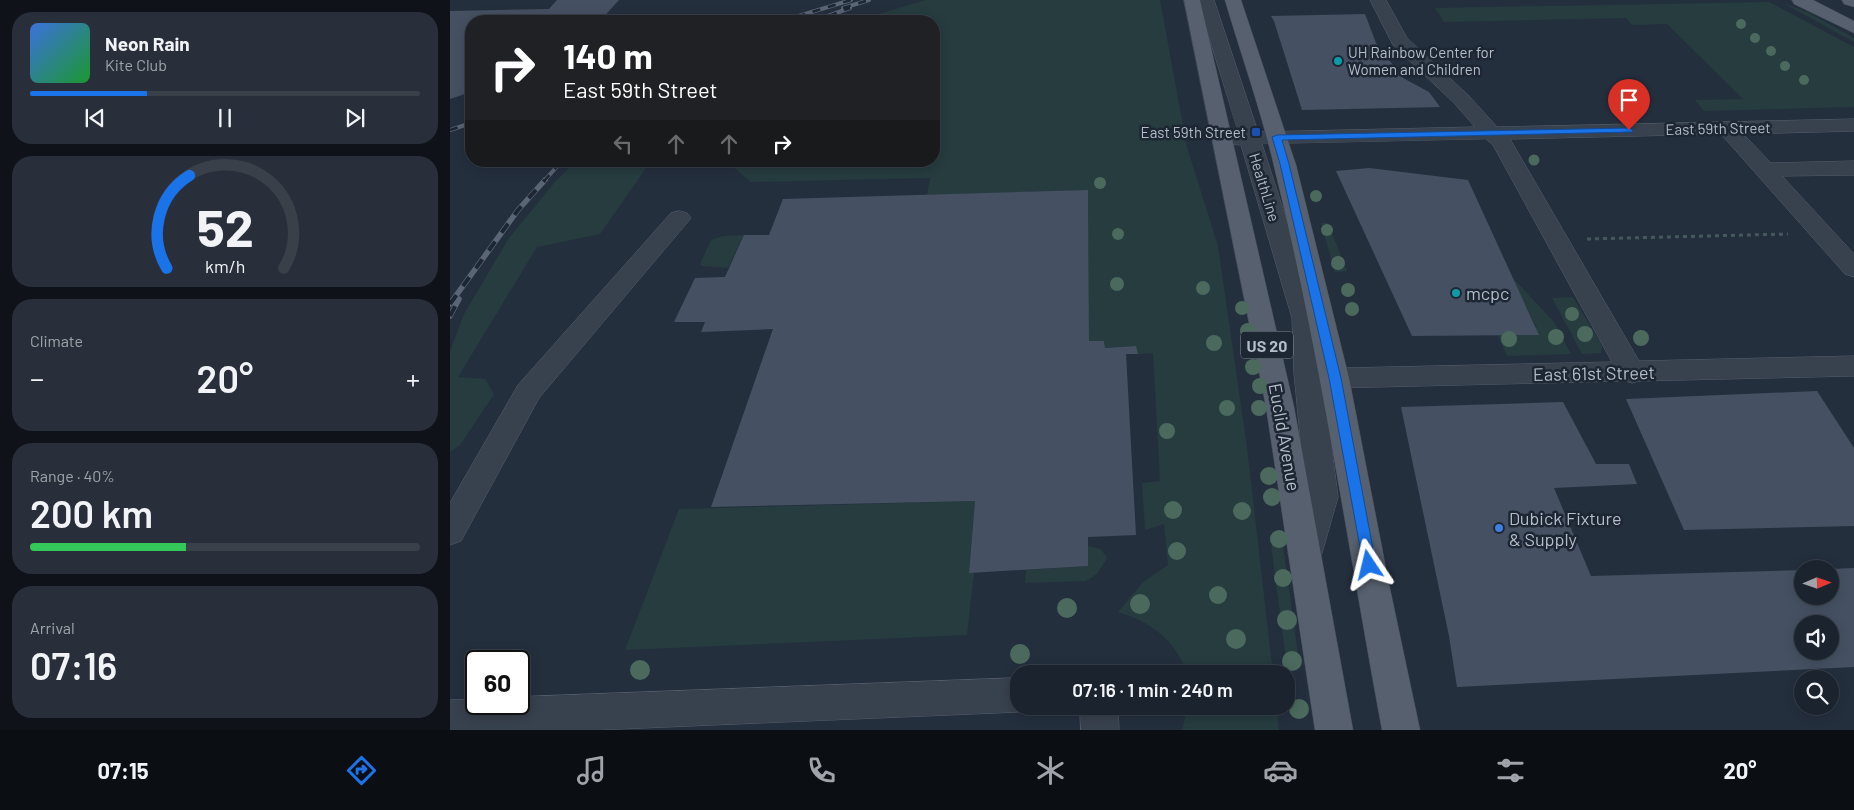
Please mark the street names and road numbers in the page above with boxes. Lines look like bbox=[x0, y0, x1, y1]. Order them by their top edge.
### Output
street label: East 59th Street bbox=[1665, 118, 1771, 138]
street label: HealthLine bbox=[1246, 151, 1284, 223]
road number: US 20 bbox=[1241, 332, 1293, 358]
street label: East 61st Street bbox=[1533, 361, 1655, 385]
street label: Euclid Avenue bbox=[1265, 381, 1305, 493]

